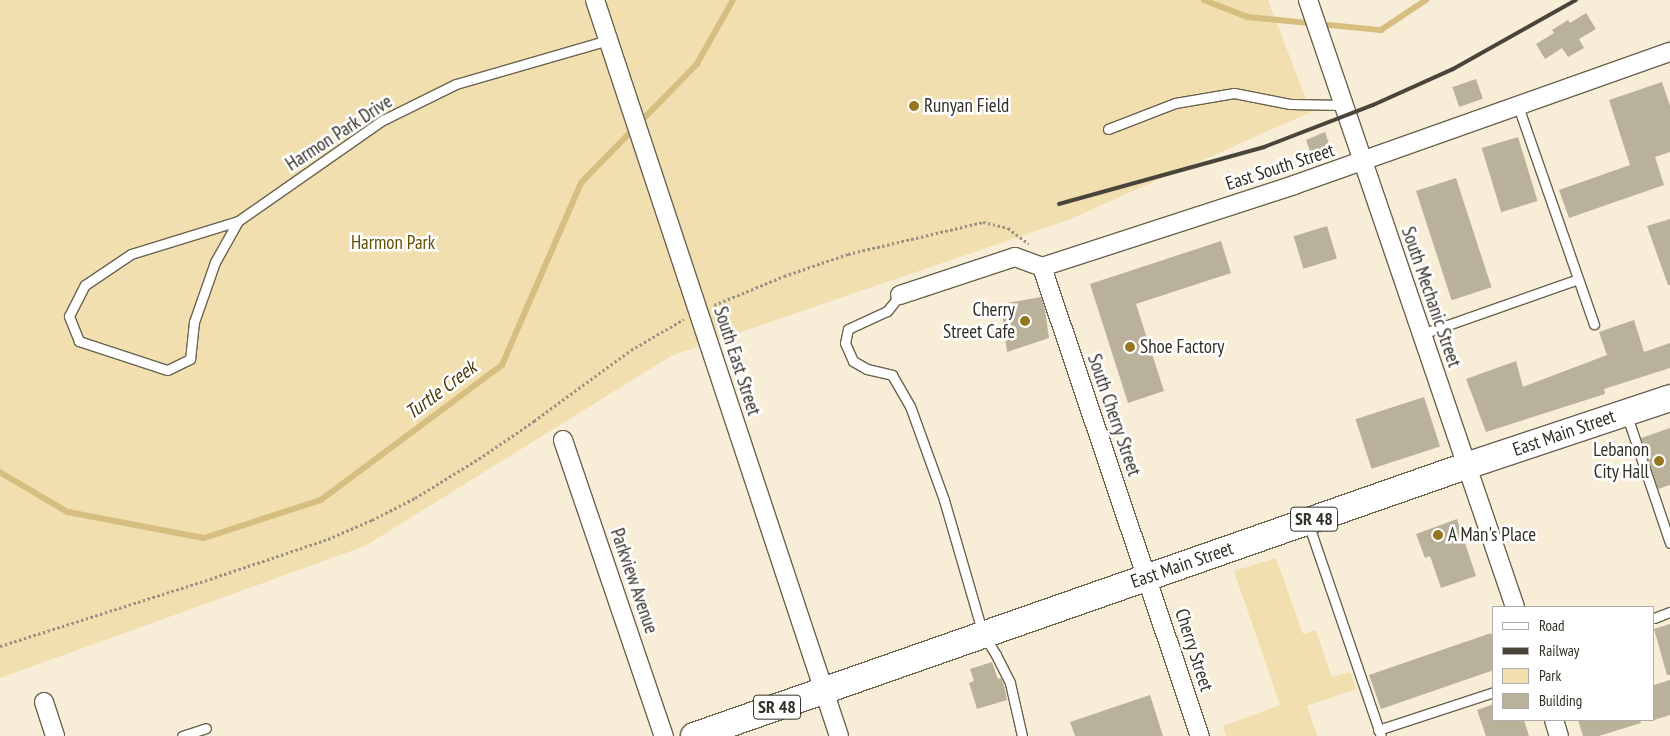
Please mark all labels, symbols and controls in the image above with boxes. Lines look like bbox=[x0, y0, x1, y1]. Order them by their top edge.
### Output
street label: Harmon Park Drive bbox=[281, 90, 397, 176]
place label: Runyan Field bbox=[924, 95, 1009, 117]
marker: Runyan Field bbox=[908, 100, 920, 112]
street label: East South Street bbox=[1223, 139, 1337, 195]
street label: South Mechanic Street bbox=[1396, 224, 1466, 370]
park label: Harmon Park bbox=[351, 232, 435, 254]
place label: Cherry Street Cafe bbox=[943, 299, 1015, 343]
street label: South East Street bbox=[709, 304, 765, 418]
marker: Cherry Street Cafe bbox=[1019, 315, 1031, 327]
place label: Shoe Factory bbox=[1140, 336, 1224, 358]
marker: Shoe Factory bbox=[1124, 341, 1136, 353]
street label: South Cherry Street bbox=[1082, 351, 1146, 479]
water label: Turtle Creek bbox=[401, 355, 481, 425]
street label: East Main Street bbox=[1510, 405, 1618, 461]
place label: Lebanon City Hall bbox=[1593, 439, 1649, 483]
marker: Lebanon City Hall bbox=[1653, 455, 1665, 467]
road number: SR 48 bbox=[1289, 504, 1339, 534]
place label: A Man's Place bbox=[1448, 524, 1537, 546]
street label: Parkview Avenue bbox=[605, 525, 663, 637]
marker: A Man's Place bbox=[1432, 529, 1444, 541]
street label: East Main Street bbox=[1128, 537, 1236, 593]
street label: Cherry Street bbox=[1170, 606, 1218, 694]
legend bbox=[1492, 606, 1655, 721]
text: Road bbox=[1539, 616, 1565, 635]
text: Railway bbox=[1539, 641, 1579, 660]
text: Park bbox=[1539, 666, 1561, 685]
text: Building bbox=[1539, 691, 1582, 710]
road number: SR 48 bbox=[752, 692, 802, 722]

